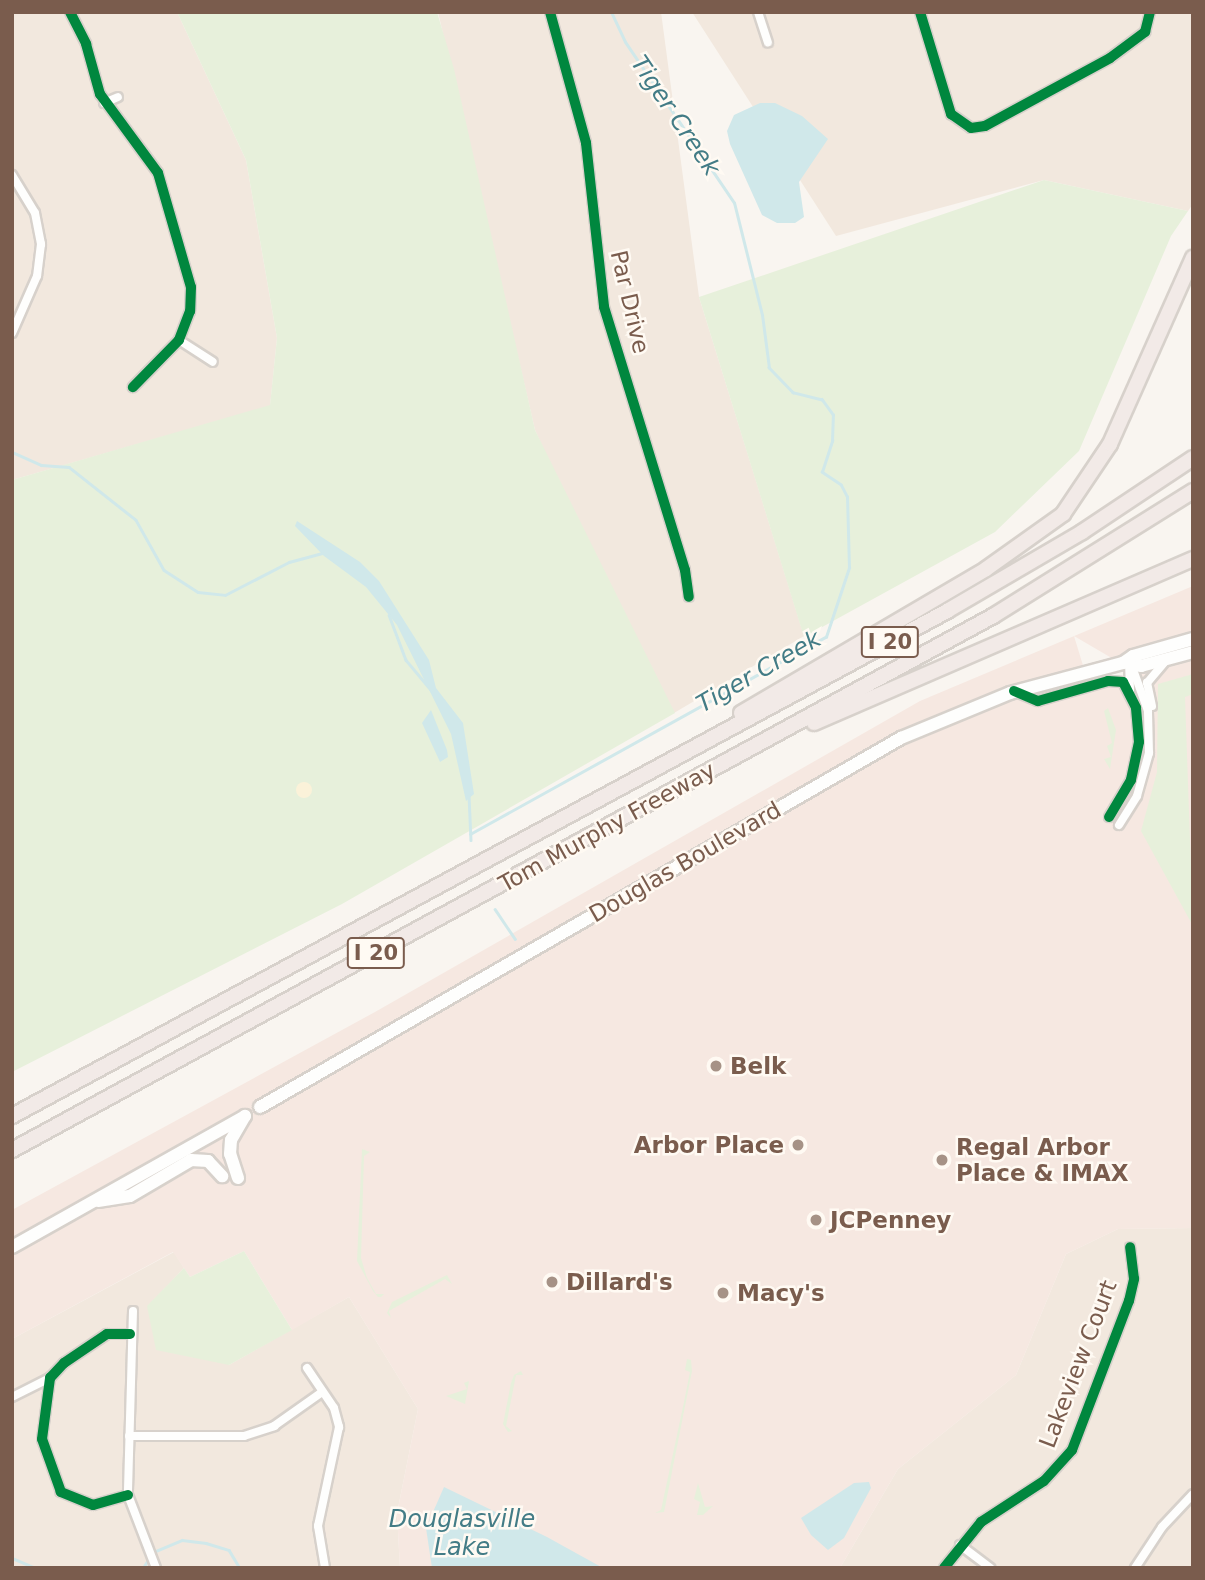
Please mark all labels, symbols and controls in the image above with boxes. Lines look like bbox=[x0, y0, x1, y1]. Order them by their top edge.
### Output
water label: Tiger Creek bbox=[624, 50, 726, 182]
street label: Par Drive bbox=[605, 248, 655, 356]
road number: I 20 bbox=[860, 624, 920, 660]
water label: Tiger Creek bbox=[692, 625, 826, 719]
street label: Tom Murphy Freeway bbox=[494, 756, 720, 898]
street label: Douglas Boulevard bbox=[584, 796, 786, 928]
road number: I 20 bbox=[346, 936, 406, 970]
place label: Belk bbox=[730, 1052, 786, 1080]
marker: Belk bbox=[708, 1058, 724, 1074]
place label: Arbor Place bbox=[634, 1131, 784, 1159]
place label: Regal Arbor Place & IMAX bbox=[956, 1133, 1129, 1187]
marker: Arbor Place bbox=[790, 1137, 806, 1153]
marker: Regal Arbor Place & IMAX bbox=[934, 1152, 950, 1168]
place label: JCPenney bbox=[830, 1206, 951, 1234]
marker: JCPenney bbox=[808, 1212, 824, 1228]
place label: Dillard's bbox=[566, 1268, 673, 1296]
marker: Dillard's bbox=[544, 1274, 560, 1290]
street label: Lakeview Court bbox=[1033, 1276, 1123, 1452]
place label: Macy's bbox=[737, 1279, 825, 1307]
marker: Macy's bbox=[715, 1285, 731, 1301]
water label: Douglasville Lake bbox=[389, 1506, 535, 1562]

